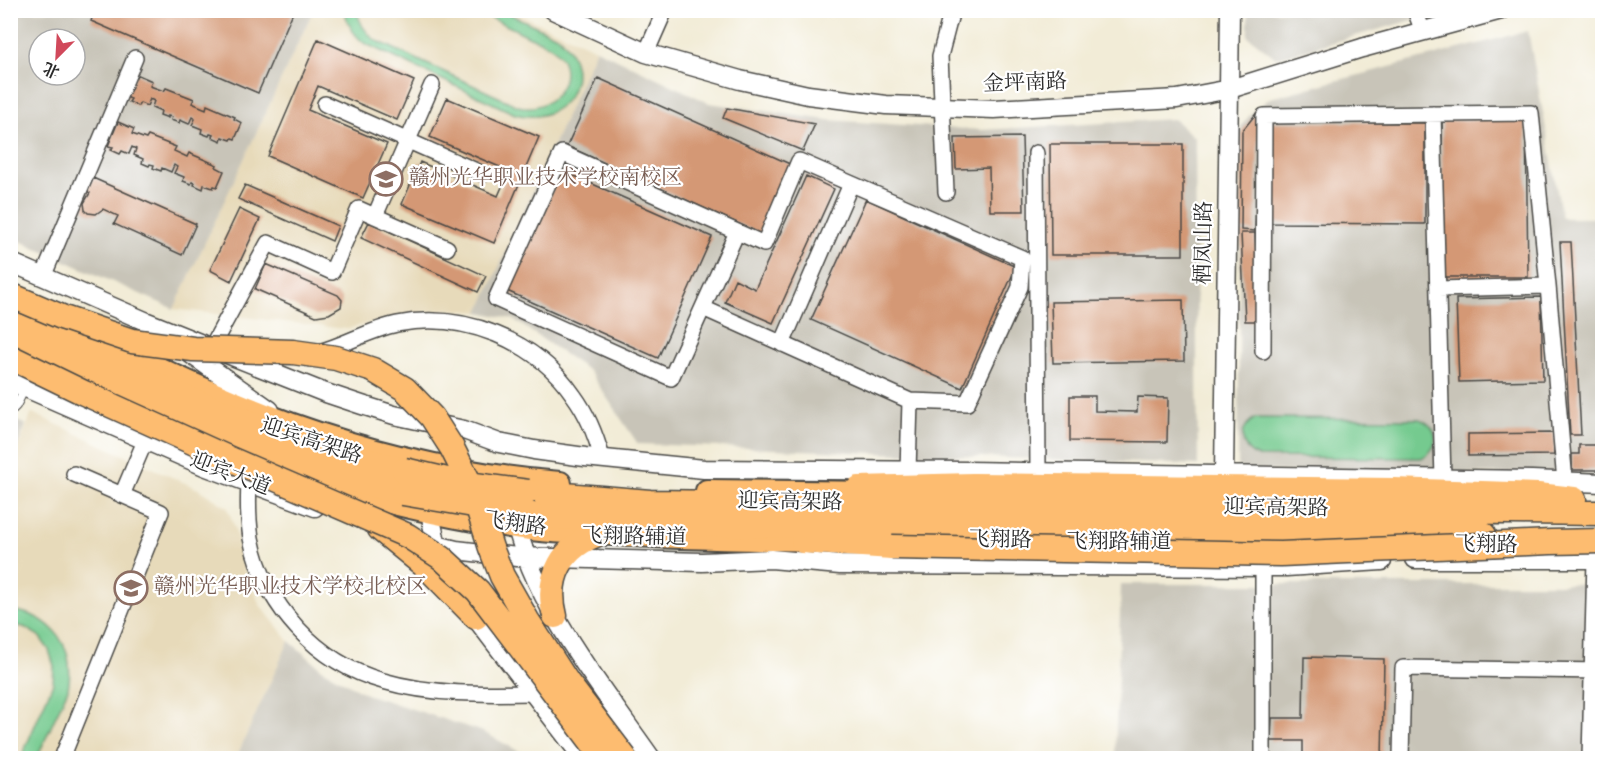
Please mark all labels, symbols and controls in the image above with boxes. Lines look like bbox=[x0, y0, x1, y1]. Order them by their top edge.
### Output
north arrow bbox=[27, 27, 87, 87]
text: 北 bbox=[40, 55, 64, 82]
street label: 金坪南路 bbox=[983, 68, 1067, 100]
school or university icon: 赣州光华职业技术学校南校区 bbox=[368, 161, 404, 197]
place label: 赣州光华职业技术学校南校区 bbox=[409, 164, 682, 194]
street label: 栖凤山路 bbox=[1189, 201, 1221, 285]
street label: 迎宾高架路 bbox=[256, 412, 366, 472]
street label: 迎宾大道 bbox=[185, 446, 275, 504]
street label: 迎宾高架路 bbox=[737, 487, 843, 519]
street label: 迎宾高架路 bbox=[1223, 493, 1329, 525]
street label: 飞翔路 bbox=[482, 506, 548, 544]
street label: 飞翔路辅道 bbox=[581, 522, 687, 554]
street label: 飞翔路 bbox=[968, 525, 1032, 557]
street label: 飞翔路辅道 bbox=[1067, 528, 1172, 558]
street label: 飞翔路 bbox=[1454, 530, 1518, 562]
school or university icon: 赣州光华职业技术学校北校区 bbox=[113, 570, 149, 606]
place label: 赣州光华职业技术学校北校区 bbox=[154, 573, 427, 603]

